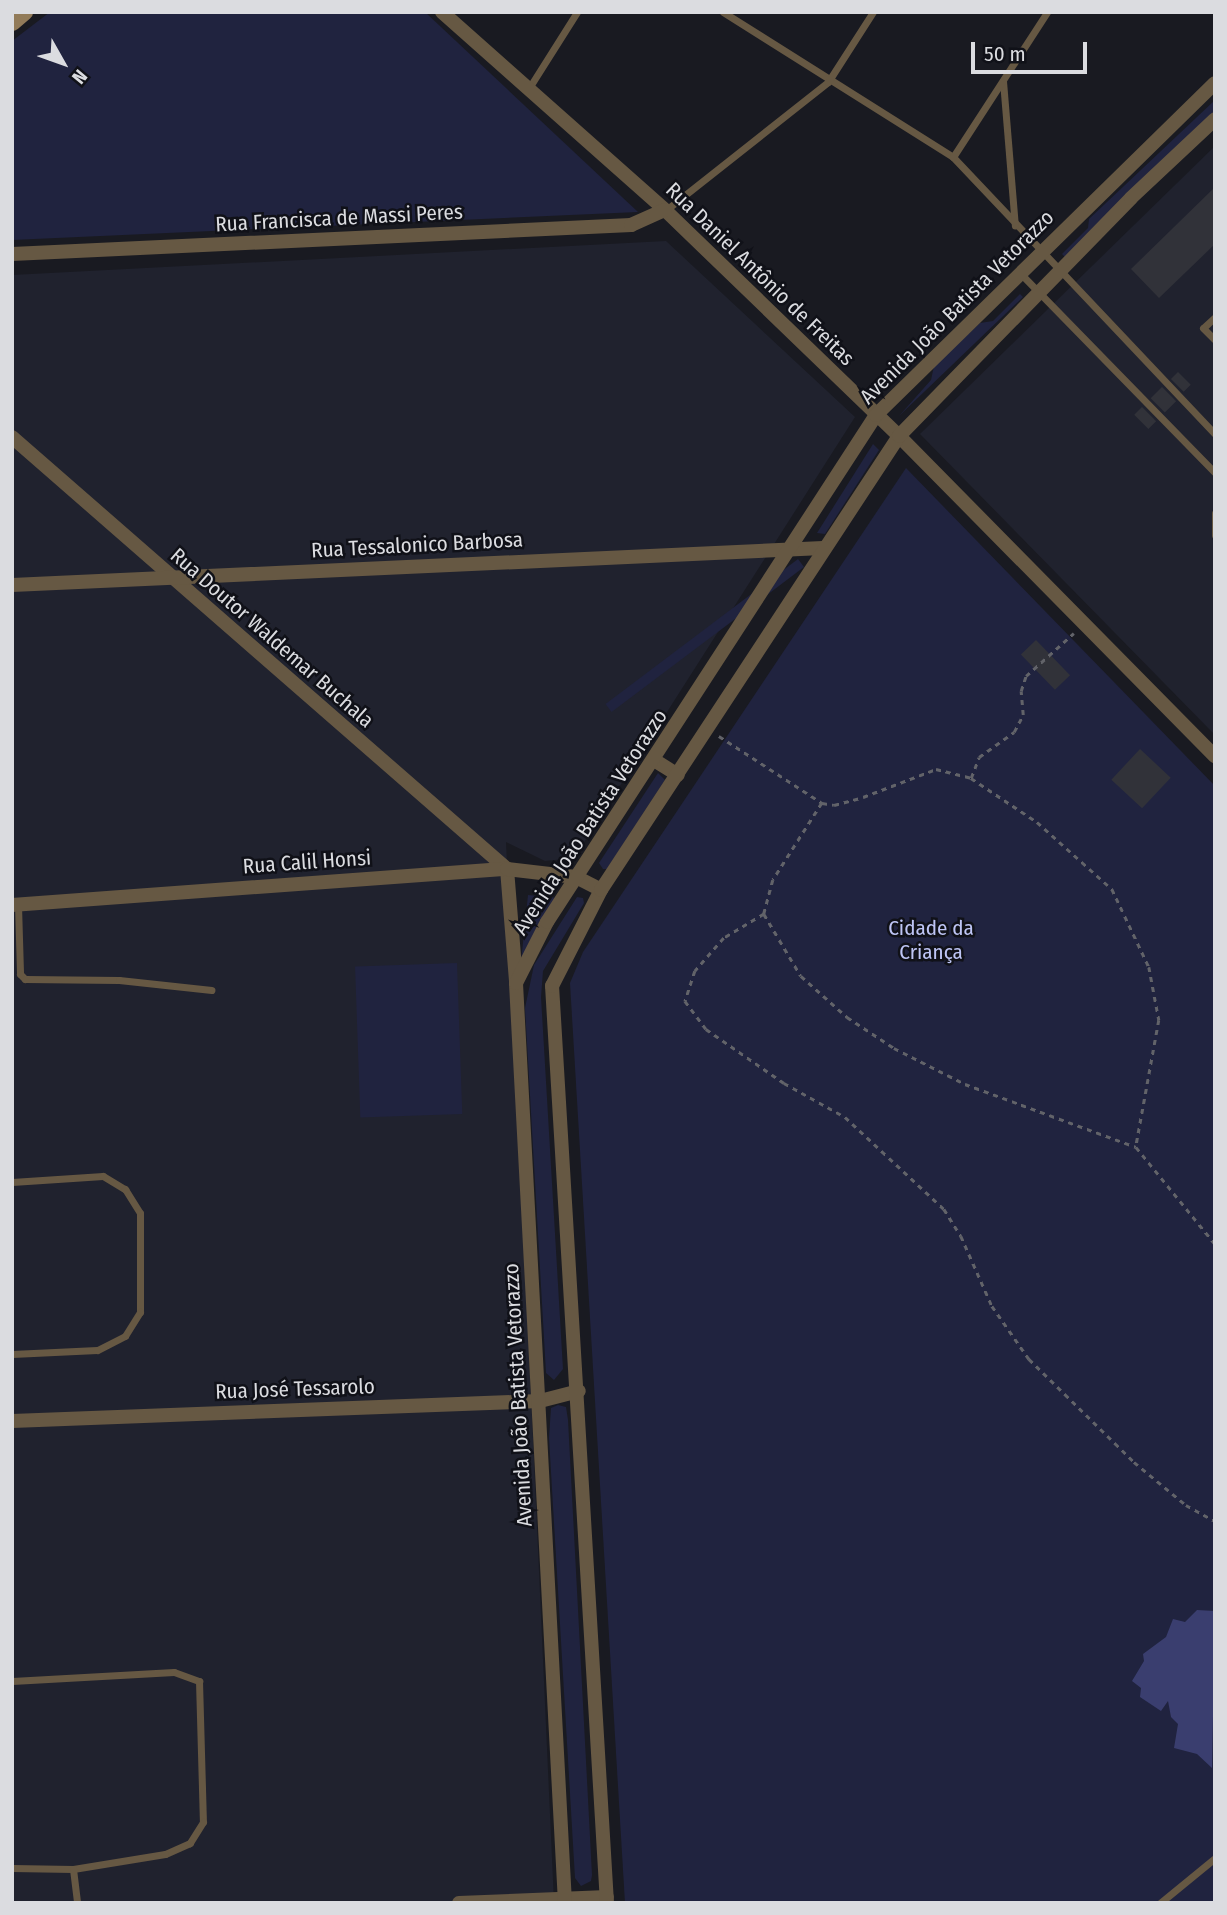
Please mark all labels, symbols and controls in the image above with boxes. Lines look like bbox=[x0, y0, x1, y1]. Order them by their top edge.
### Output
north arrow bbox=[28, 28, 98, 98]
scale bar bbox=[975, 28, 1090, 72]
text: 50 m bbox=[984, 41, 1026, 67]
text: N bbox=[67, 65, 92, 89]
street label: Rua Daniel Antônio de Freitas bbox=[660, 177, 860, 371]
street label: Rua Francisca de Massi Peres bbox=[215, 199, 463, 237]
street label: Avenida João Batista Vetorazzo bbox=[855, 205, 1059, 409]
street label: Rua Tessalonico Barbosa bbox=[310, 527, 524, 563]
street label: Rua Doutor Waldemar Buchala bbox=[165, 543, 379, 733]
street label: Avenida João Batista Vetorazzo bbox=[508, 705, 672, 939]
street label: Rua Calil Honsi bbox=[242, 845, 372, 879]
park label: Cidade da Criança bbox=[888, 915, 974, 965]
street label: Avenida João Batista Vetorazzo bbox=[499, 1263, 537, 1527]
street label: Rua José Tessarolo bbox=[215, 1374, 375, 1404]

